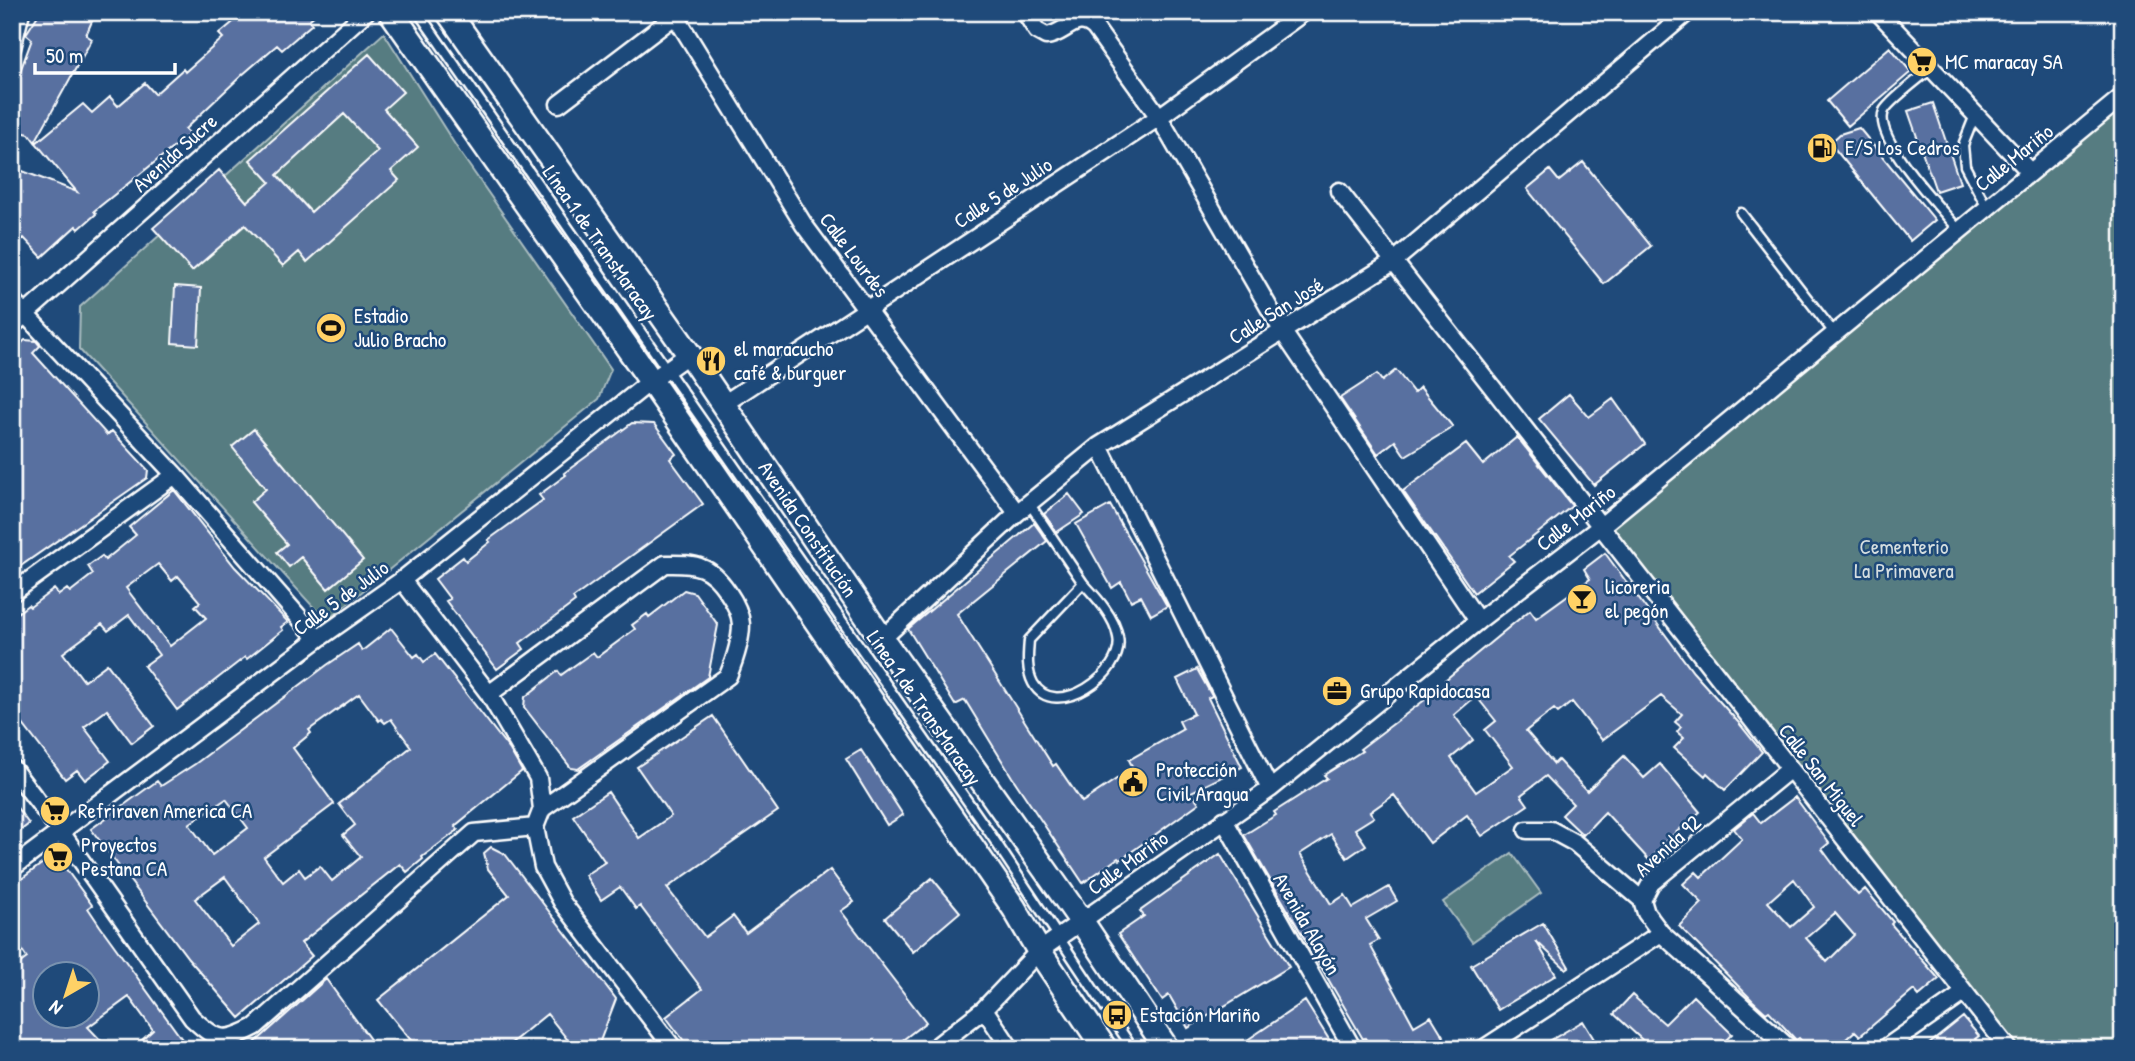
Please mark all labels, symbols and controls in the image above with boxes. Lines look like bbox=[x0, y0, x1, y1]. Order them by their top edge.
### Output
scale bar bbox=[35, 32, 175, 76]
text: 50 m bbox=[46, 41, 83, 70]
supermarket icon: MC maracay SA bbox=[1905, 45, 1939, 79]
place label: MC maracay SA bbox=[1945, 47, 2063, 76]
street label: Avenida Sucre bbox=[126, 107, 223, 199]
street label: Calle Mariño bbox=[1968, 117, 2059, 198]
fuel station icon: E/S Los Cedros bbox=[1805, 131, 1839, 165]
place label: E/S Los Cedros bbox=[1845, 133, 1960, 162]
street label: Calle 5 de Julio bbox=[948, 150, 1058, 235]
street label: Línea 1 de TransMaracay bbox=[536, 159, 665, 326]
street label: Calle Lourdes bbox=[813, 206, 896, 303]
street label: Calle San José bbox=[1223, 270, 1329, 351]
place label: Estadio Julio Bracho bbox=[354, 301, 446, 354]
sports icon: Estadio Julio Bracho bbox=[314, 311, 348, 345]
place label: el maracucho café & burguer bbox=[734, 334, 846, 387]
restaurant icon: el maracucho café & burguer bbox=[694, 344, 728, 378]
street label: Avenida Constitución bbox=[752, 455, 865, 603]
street label: Calle Mariño bbox=[1530, 477, 1621, 558]
park label: Cementerio La Primavera bbox=[1854, 532, 1954, 585]
street label: Calle 5 de Julio bbox=[287, 553, 395, 642]
place label: licoreria el pegón bbox=[1605, 572, 1669, 625]
bar icon: licoreria el pegón bbox=[1565, 582, 1599, 616]
street label: Línea 1 de TransMaracay bbox=[860, 624, 989, 791]
office icon: Grupo Rapidocasa bbox=[1320, 674, 1354, 708]
place label: Grupo Rapidocasa bbox=[1360, 676, 1490, 705]
street label: Calle San Miguel bbox=[1772, 717, 1871, 832]
place label: Protección Civil Aragua bbox=[1156, 755, 1248, 808]
public building icon: Protección Civil Aragua bbox=[1116, 765, 1150, 799]
supermarket icon: Refriraven America CA bbox=[38, 794, 72, 828]
place label: Refriraven America CA bbox=[78, 796, 252, 825]
street label: Avenida 92 bbox=[1628, 808, 1707, 883]
street label: Calle Mariño bbox=[1081, 823, 1174, 902]
place label: Proyectos Pestana CA bbox=[81, 830, 167, 883]
supermarket icon: Proyectos Pestana CA bbox=[41, 840, 75, 874]
street label: Avenida Alayón bbox=[1267, 867, 1348, 980]
north arrow bbox=[32, 960, 102, 1030]
text: N bbox=[43, 995, 67, 1021]
bus stop icon: Estación Mariño bbox=[1100, 998, 1134, 1032]
place label: Estación Mariño bbox=[1140, 1000, 1260, 1029]

